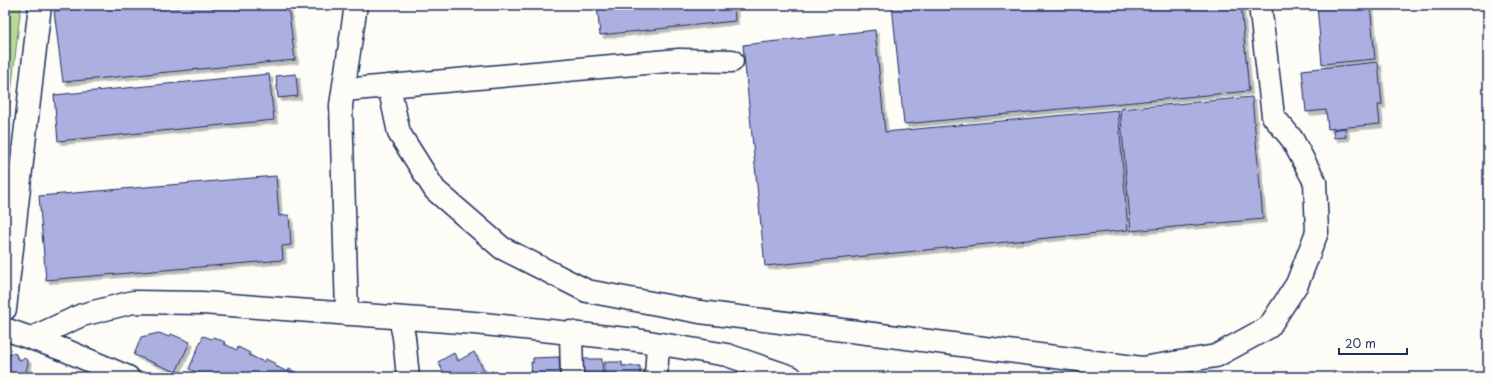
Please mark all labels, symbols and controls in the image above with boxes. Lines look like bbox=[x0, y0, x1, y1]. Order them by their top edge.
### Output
scale bar bbox=[1339, 330, 1407, 356]
text: 20 m bbox=[1345, 334, 1376, 352]

